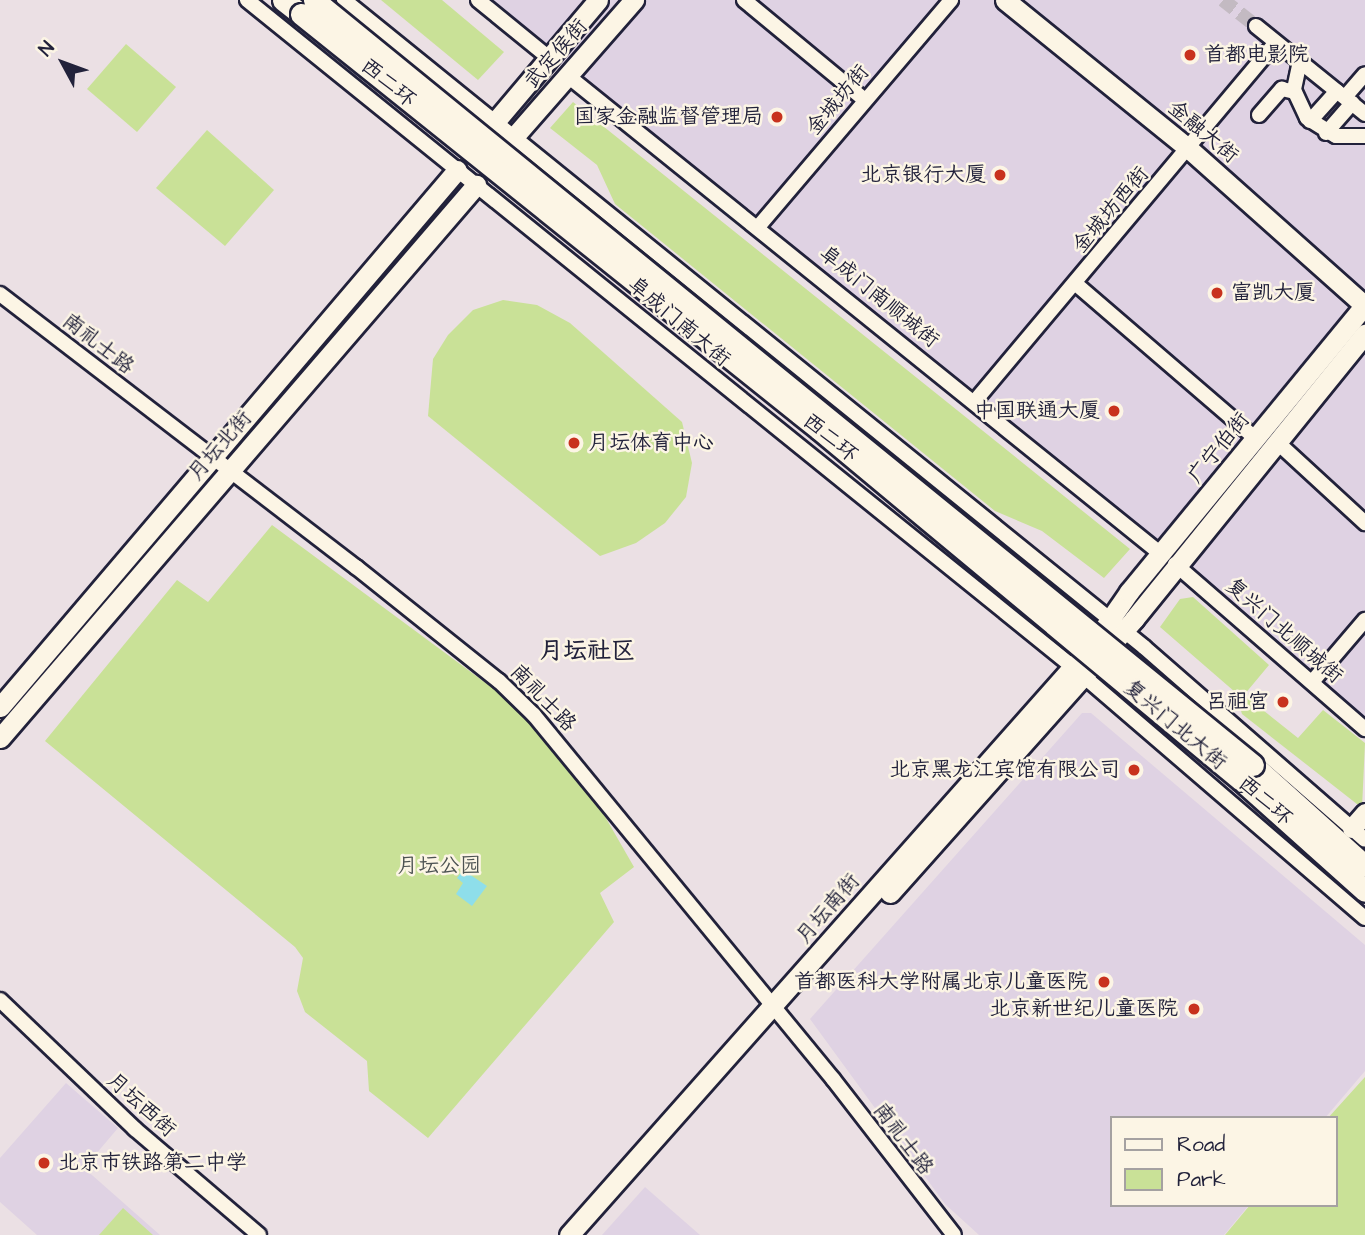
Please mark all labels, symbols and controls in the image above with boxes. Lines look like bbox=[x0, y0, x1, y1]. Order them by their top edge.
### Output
street label: 武定侯街 bbox=[519, 14, 593, 94]
north arrow bbox=[28, 28, 98, 98]
text: N bbox=[33, 36, 61, 62]
place label: 首都电影院 bbox=[1204, 42, 1309, 68]
marker: 首都电影院 bbox=[1182, 47, 1198, 63]
street label: 西二环 bbox=[356, 53, 420, 113]
street label: 金城坊街 bbox=[801, 60, 875, 140]
street label: 金融大街 bbox=[1163, 95, 1243, 169]
place label: 国家金融监督管理局 bbox=[574, 104, 763, 130]
marker: 国家金融监督管理局 bbox=[769, 109, 785, 125]
place label: 北京银行大厦 bbox=[860, 162, 986, 188]
street label: 金城坊西街 bbox=[1068, 162, 1154, 258]
marker: 北京银行大厦 bbox=[992, 167, 1008, 183]
street label: 阜成门南顺城街 bbox=[814, 241, 944, 353]
street label: 阜成门南大街 bbox=[623, 272, 735, 372]
place label: 富凯大厦 bbox=[1231, 280, 1315, 306]
marker: 富凯大厦 bbox=[1209, 285, 1225, 301]
street label: 南礼士路 bbox=[57, 308, 139, 380]
place label: 中国联通大厦 bbox=[974, 398, 1100, 424]
marker: 中国联通大厦 bbox=[1106, 403, 1122, 419]
street label: 月坛北街 bbox=[183, 406, 257, 486]
street label: 广宁伯街 bbox=[1183, 407, 1255, 489]
street label: 西二环 bbox=[798, 408, 862, 468]
place label: 月坛体育中心 bbox=[588, 430, 714, 456]
marker: 月坛体育中心 bbox=[566, 435, 582, 451]
street label: 复兴门北顺城街 bbox=[1220, 573, 1348, 689]
district label: 月坛社区 bbox=[539, 638, 635, 666]
street label: 南礼士路 bbox=[505, 659, 581, 737]
street label: 复兴门北大街 bbox=[1119, 675, 1231, 775]
place label: 吕祖宫 bbox=[1206, 689, 1269, 715]
marker: 吕祖宫 bbox=[1275, 694, 1291, 710]
place label: 北京黑龙江宾馆有限公司 bbox=[889, 757, 1120, 783]
marker: 北京黑龙江宾馆有限公司 bbox=[1126, 762, 1142, 778]
street label: 西二环 bbox=[1233, 771, 1297, 831]
park label: 月坛公园 bbox=[397, 853, 481, 879]
street label: 月坛南街 bbox=[791, 869, 865, 949]
place label: 首都医科大学附属北京儿童医院 bbox=[794, 969, 1088, 995]
marker: 首都医科大学附属北京儿童医院 bbox=[1094, 972, 1114, 992]
place label: 北京新世纪儿童医院 bbox=[989, 996, 1178, 1022]
marker: 北京新世纪儿童医院 bbox=[1184, 999, 1204, 1019]
street label: 月坛西街 bbox=[101, 1068, 181, 1142]
street label: 南礼士路 bbox=[868, 1098, 938, 1180]
legend bbox=[1110, 1116, 1337, 1207]
text: Road bbox=[1177, 1130, 1225, 1159]
place label: 北京市铁路第二中学 bbox=[58, 1150, 247, 1176]
marker: 北京市铁路第二中学 bbox=[36, 1155, 52, 1171]
text: Park bbox=[1177, 1165, 1226, 1194]

